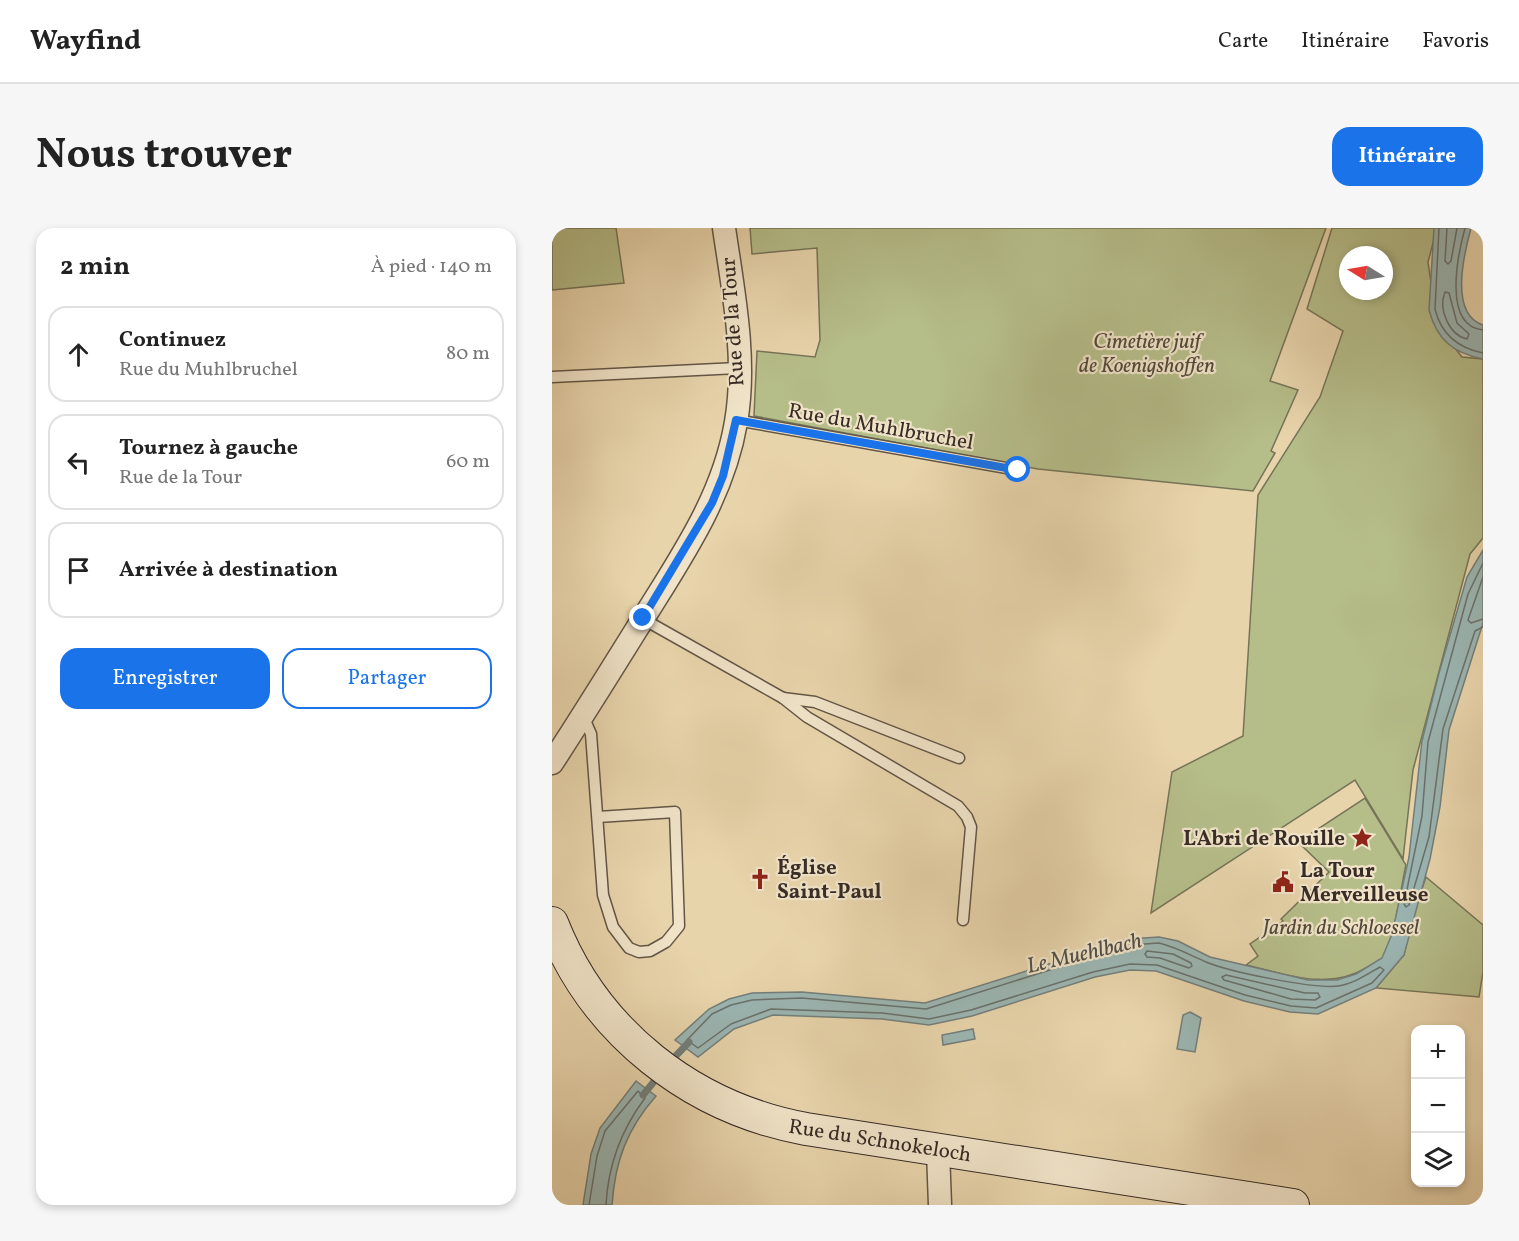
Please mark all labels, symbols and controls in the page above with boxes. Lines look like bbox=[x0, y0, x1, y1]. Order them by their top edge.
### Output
text: Wayfind bbox=[30, 22, 141, 61]
text: Carte bbox=[1218, 27, 1268, 56]
text: Itinéraire bbox=[1301, 27, 1389, 56]
text: Favoris bbox=[1422, 27, 1489, 56]
text: Nous trouver bbox=[36, 127, 292, 186]
button: Itinéraire bbox=[1332, 127, 1483, 186]
north arrow bbox=[1339, 246, 1393, 300]
text: 2 min bbox=[60, 249, 130, 285]
text: À pied · 140 m bbox=[371, 253, 492, 281]
street label: Rue de la Tour bbox=[715, 256, 752, 387]
text: Continuez bbox=[119, 325, 226, 356]
park label: Cimetière juif de Koenigshoffen bbox=[1079, 328, 1215, 381]
icon: ahead bbox=[62, 338, 95, 371]
text: 80 m bbox=[446, 340, 490, 368]
text: Rue du Muhlbruchel bbox=[119, 356, 298, 384]
street label: Rue du Muhlbruchel bbox=[786, 397, 976, 458]
text: Tournez à gauche bbox=[119, 433, 298, 464]
icon: left bbox=[62, 446, 95, 479]
text: 60 m bbox=[446, 448, 490, 476]
route start bbox=[1004, 456, 1030, 482]
text: Rue de la Tour bbox=[119, 464, 242, 492]
icon: arrive bbox=[62, 554, 95, 587]
text: Arrivée à destination bbox=[119, 555, 338, 586]
route end bbox=[629, 604, 655, 630]
button: Enregistrer bbox=[60, 648, 270, 709]
button: Partager bbox=[282, 648, 492, 709]
place label: L'Abri de Rouille bbox=[1183, 825, 1345, 854]
place icon: L'Abri de Rouille bbox=[1350, 826, 1374, 850]
place label: Église Saint-Paul bbox=[777, 854, 882, 907]
place label: La Tour Merveilleuse bbox=[1300, 857, 1428, 910]
church icon: Église Saint-Paul bbox=[748, 867, 772, 891]
public building icon: La Tour Merveilleuse bbox=[1271, 870, 1295, 894]
park label: Jardin du Schloessel bbox=[1261, 914, 1419, 943]
water label: Le Muehlbach bbox=[1024, 926, 1145, 983]
map controls bbox=[1411, 1025, 1465, 1187]
button: + bbox=[1411, 1025, 1465, 1079]
button: − bbox=[1411, 1079, 1465, 1133]
street label: Rue du Schnokeloch bbox=[786, 1113, 973, 1170]
button: layers bbox=[1411, 1133, 1465, 1187]

